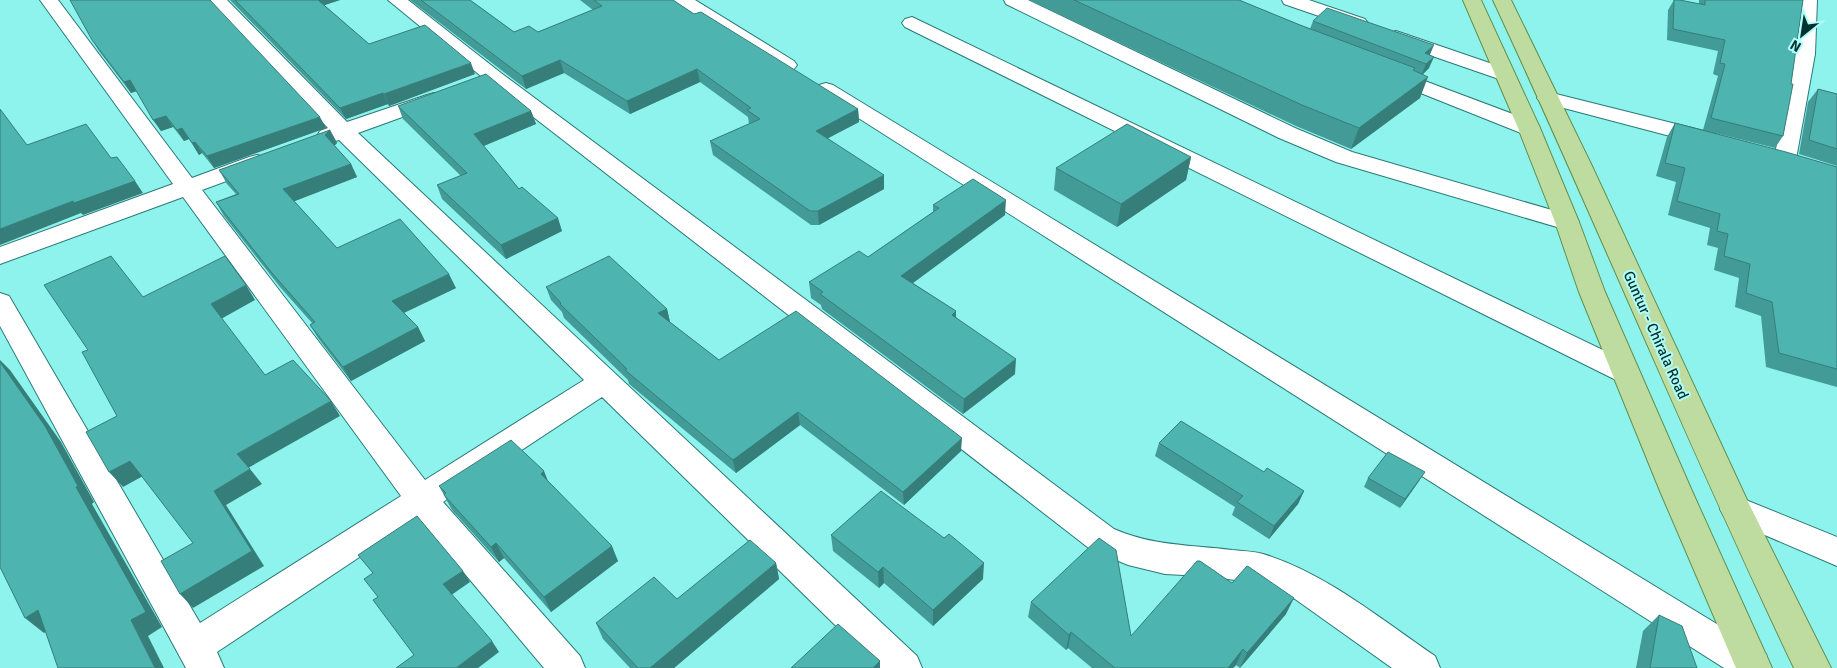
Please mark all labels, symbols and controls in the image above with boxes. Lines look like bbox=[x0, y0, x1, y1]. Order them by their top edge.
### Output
north arrow bbox=[1777, 10, 1827, 60]
text: N bbox=[1787, 36, 1804, 56]
street label: Guntur - Chirala Road bbox=[1620, 268, 1692, 402]

